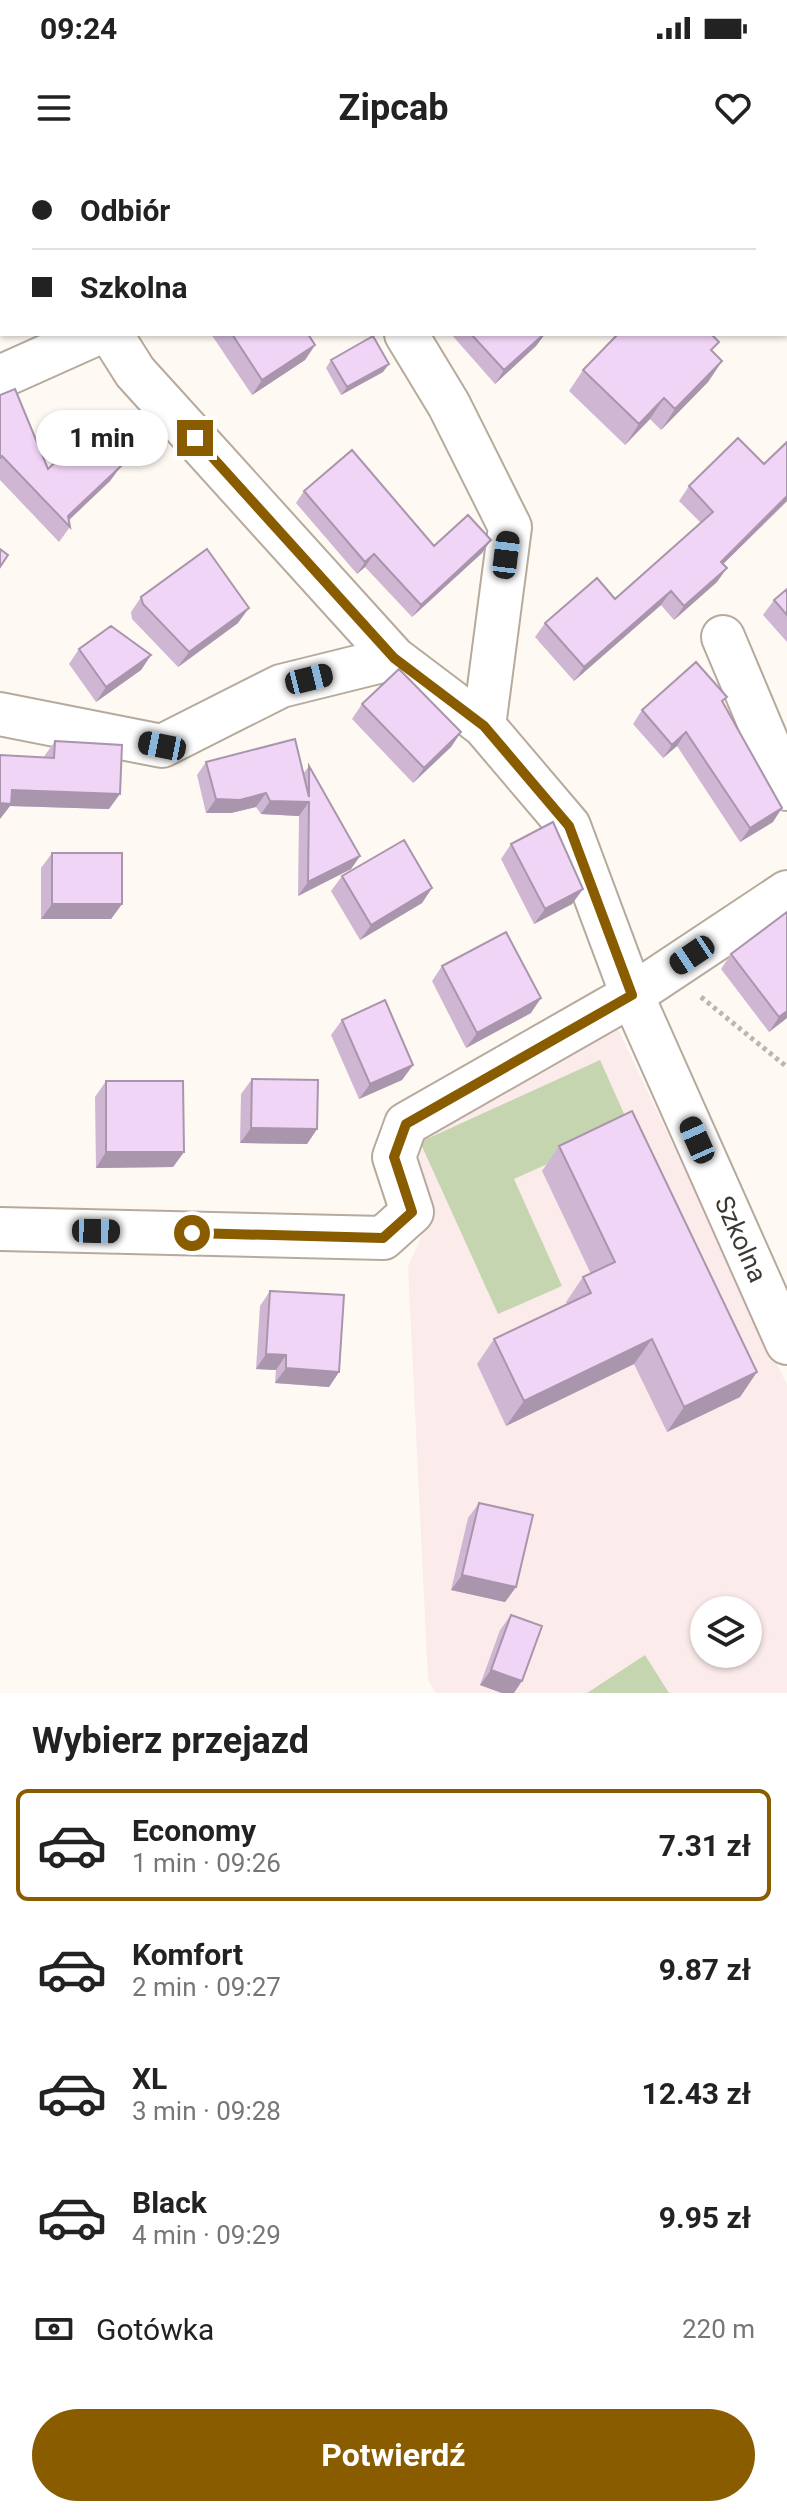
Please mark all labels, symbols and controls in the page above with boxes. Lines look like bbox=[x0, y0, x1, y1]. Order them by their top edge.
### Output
text: 09:24 bbox=[40, 11, 117, 46]
icon: menu bbox=[32, 86, 76, 130]
icon: heart bbox=[711, 86, 755, 130]
text: Zipcab bbox=[339, 87, 448, 129]
text: Odbiór bbox=[80, 193, 170, 228]
text: Szkolna bbox=[80, 270, 188, 305]
callout: 1 min bbox=[35, 410, 167, 466]
route end bbox=[177, 420, 213, 456]
text: 1 min bbox=[69, 423, 135, 453]
car bbox=[491, 530, 521, 580]
car bbox=[283, 662, 335, 696]
car bbox=[136, 730, 188, 762]
car bbox=[665, 932, 719, 978]
car bbox=[676, 1113, 718, 1167]
street label: Szkolna bbox=[709, 1191, 773, 1287]
route start bbox=[174, 1215, 210, 1251]
car bbox=[72, 1219, 120, 1243]
map controls bbox=[690, 1596, 762, 1668]
button: layers bbox=[690, 1596, 762, 1668]
text: Wybierz przejazd bbox=[32, 1720, 309, 1762]
icon: car bbox=[36, 1809, 108, 1881]
text: Economy bbox=[132, 1813, 256, 1848]
text: 7.31 zł bbox=[659, 1828, 751, 1863]
text: 1 min · 09:26 bbox=[132, 1848, 281, 1878]
icon: car bbox=[36, 1933, 108, 2005]
text: Komfort bbox=[132, 1937, 243, 1972]
text: 9.87 zł bbox=[659, 1952, 751, 1987]
text: 2 min · 09:27 bbox=[132, 1972, 281, 2002]
icon: car bbox=[36, 2057, 108, 2129]
text: XL bbox=[132, 2061, 167, 2096]
text: 12.43 zł bbox=[642, 2076, 751, 2111]
text: 3 min · 09:28 bbox=[132, 2096, 281, 2126]
icon: car bbox=[36, 2181, 108, 2253]
text: Black bbox=[132, 2185, 207, 2220]
text: 9.95 zł bbox=[659, 2200, 751, 2235]
text: 4 min · 09:29 bbox=[132, 2220, 281, 2250]
icon: cash bbox=[32, 2307, 76, 2351]
text: Gotówka bbox=[96, 2312, 214, 2347]
text: 220 m bbox=[682, 2314, 755, 2344]
button: Potwierdź bbox=[32, 2409, 755, 2501]

